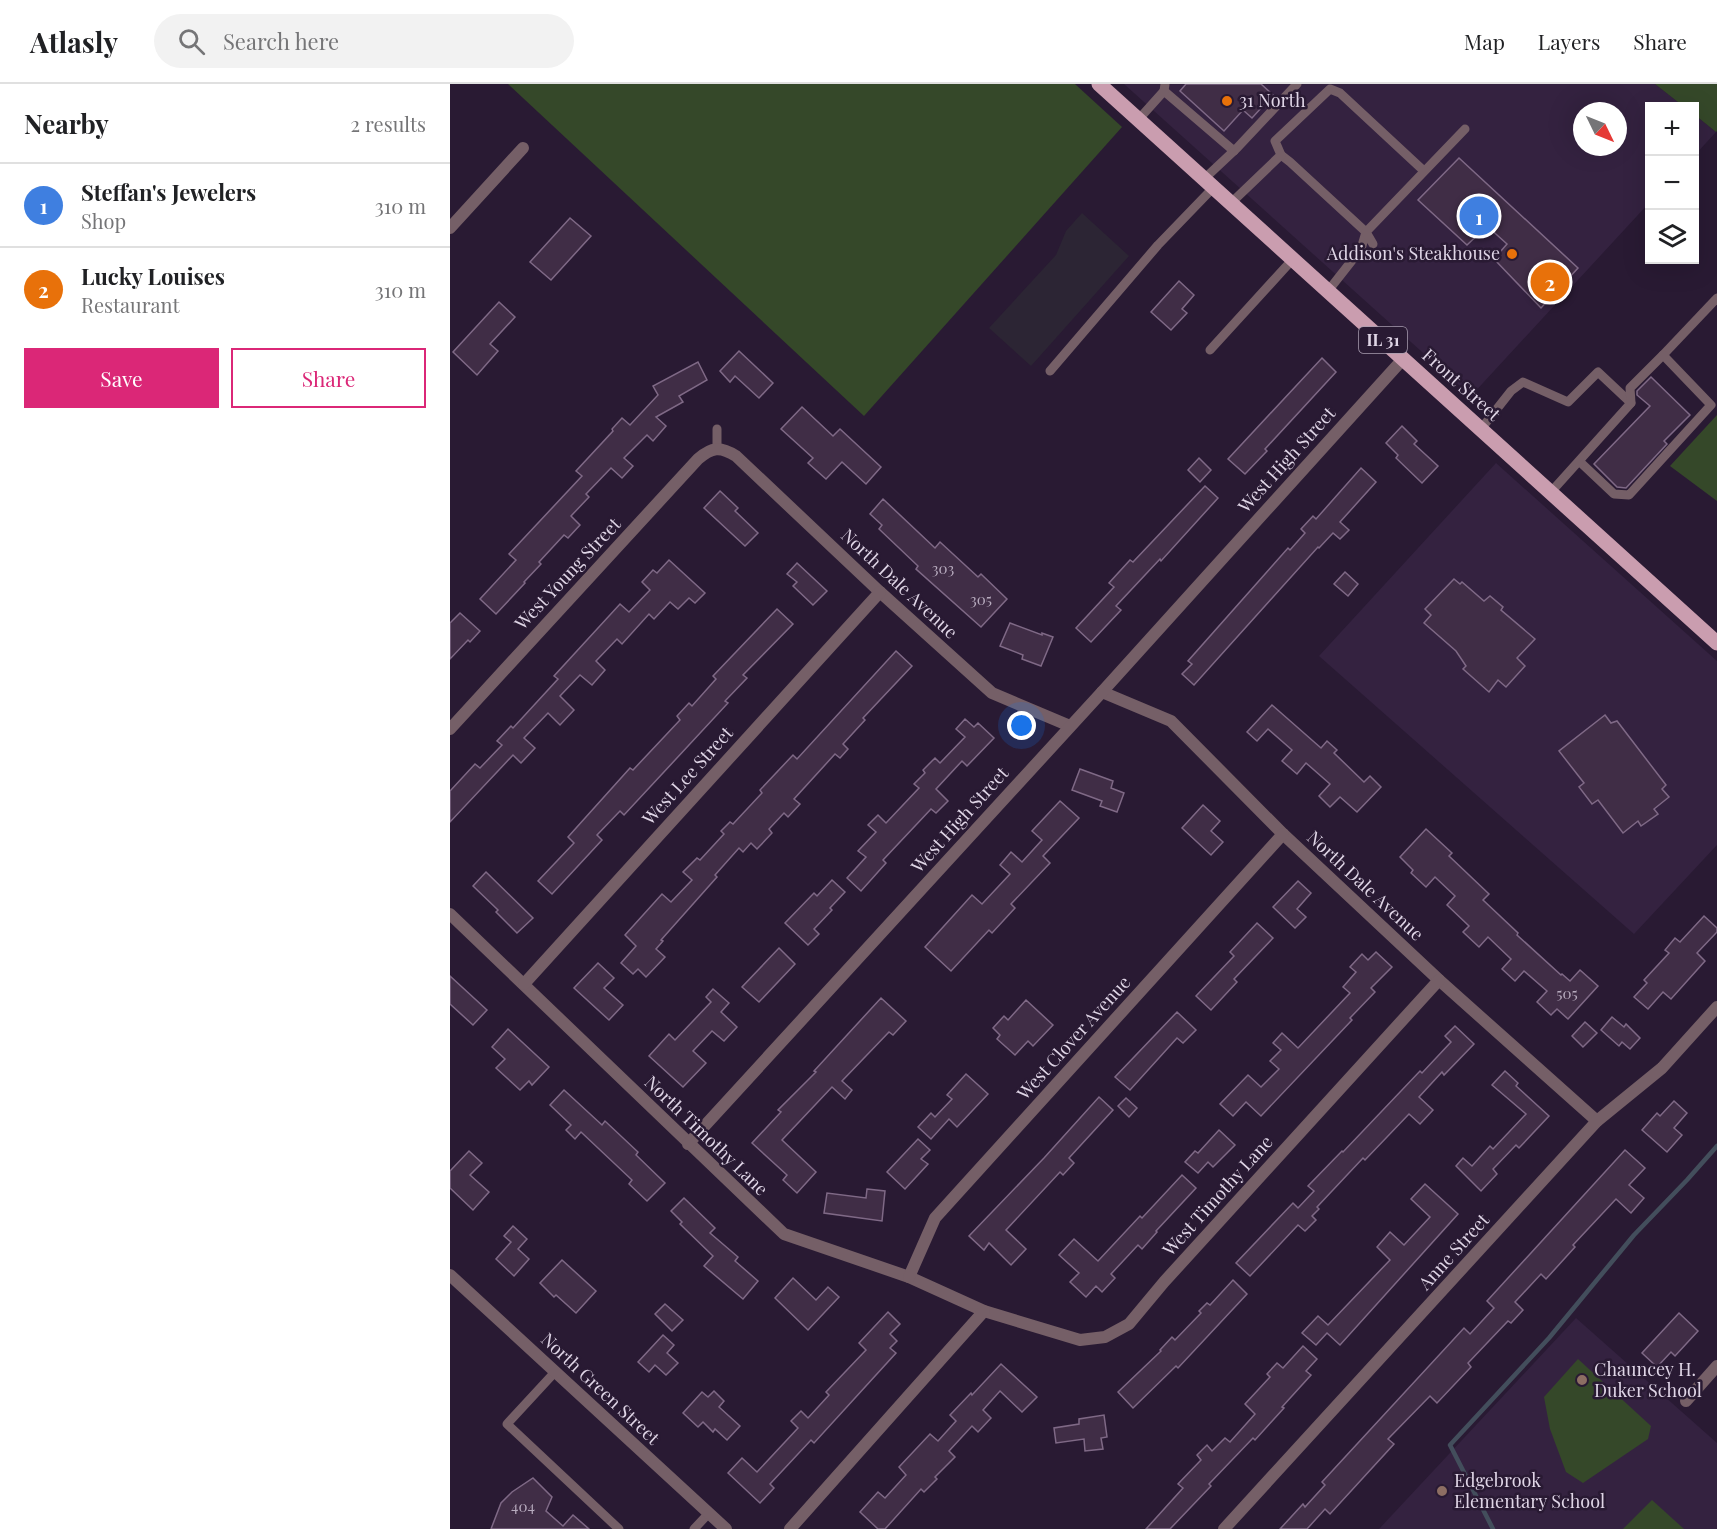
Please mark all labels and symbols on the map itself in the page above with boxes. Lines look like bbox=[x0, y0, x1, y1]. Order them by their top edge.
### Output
place label: 31 North bbox=[1239, 88, 1306, 112]
marker: 31 North bbox=[1220, 94, 1234, 108]
north arrow bbox=[1573, 102, 1627, 156]
pin: 1 bbox=[1460, 194, 1498, 238]
place label: Addison's Steakhouse bbox=[1326, 241, 1500, 265]
marker: Addison's Steakhouse bbox=[1505, 247, 1519, 261]
pin: 2 bbox=[1530, 260, 1570, 304]
road number: IL 31 bbox=[1359, 327, 1407, 353]
street label: Front Street bbox=[1417, 343, 1506, 426]
street label: West High Street bbox=[1232, 401, 1341, 518]
street label: West Young Street bbox=[508, 512, 626, 635]
street label: North Dale Avenue bbox=[836, 523, 963, 644]
house number: 303 bbox=[932, 558, 954, 578]
house number: 305 bbox=[970, 589, 992, 609]
your location bbox=[1007, 711, 1036, 740]
street label: West Lee Street bbox=[636, 721, 738, 830]
street label: West High Street bbox=[905, 761, 1014, 878]
street label: North Dale Avenue bbox=[1302, 825, 1429, 946]
street label: West Clover Avenue bbox=[1011, 970, 1135, 1105]
house number: 505 bbox=[1556, 983, 1578, 1003]
street label: North Timothy Lane bbox=[640, 1070, 774, 1200]
street label: West Timothy Lane bbox=[1156, 1130, 1278, 1261]
street label: Anne Street bbox=[1412, 1208, 1494, 1295]
street label: North Green Street bbox=[536, 1327, 666, 1450]
place label: Chauncey H. Duker School bbox=[1594, 1357, 1702, 1402]
marker: Chauncey H. Duker School bbox=[1575, 1373, 1589, 1387]
place label: Edgebrook Elementary School bbox=[1454, 1468, 1605, 1513]
marker: Edgebrook Elementary School bbox=[1435, 1484, 1449, 1498]
house number: 404 bbox=[511, 1496, 535, 1516]

